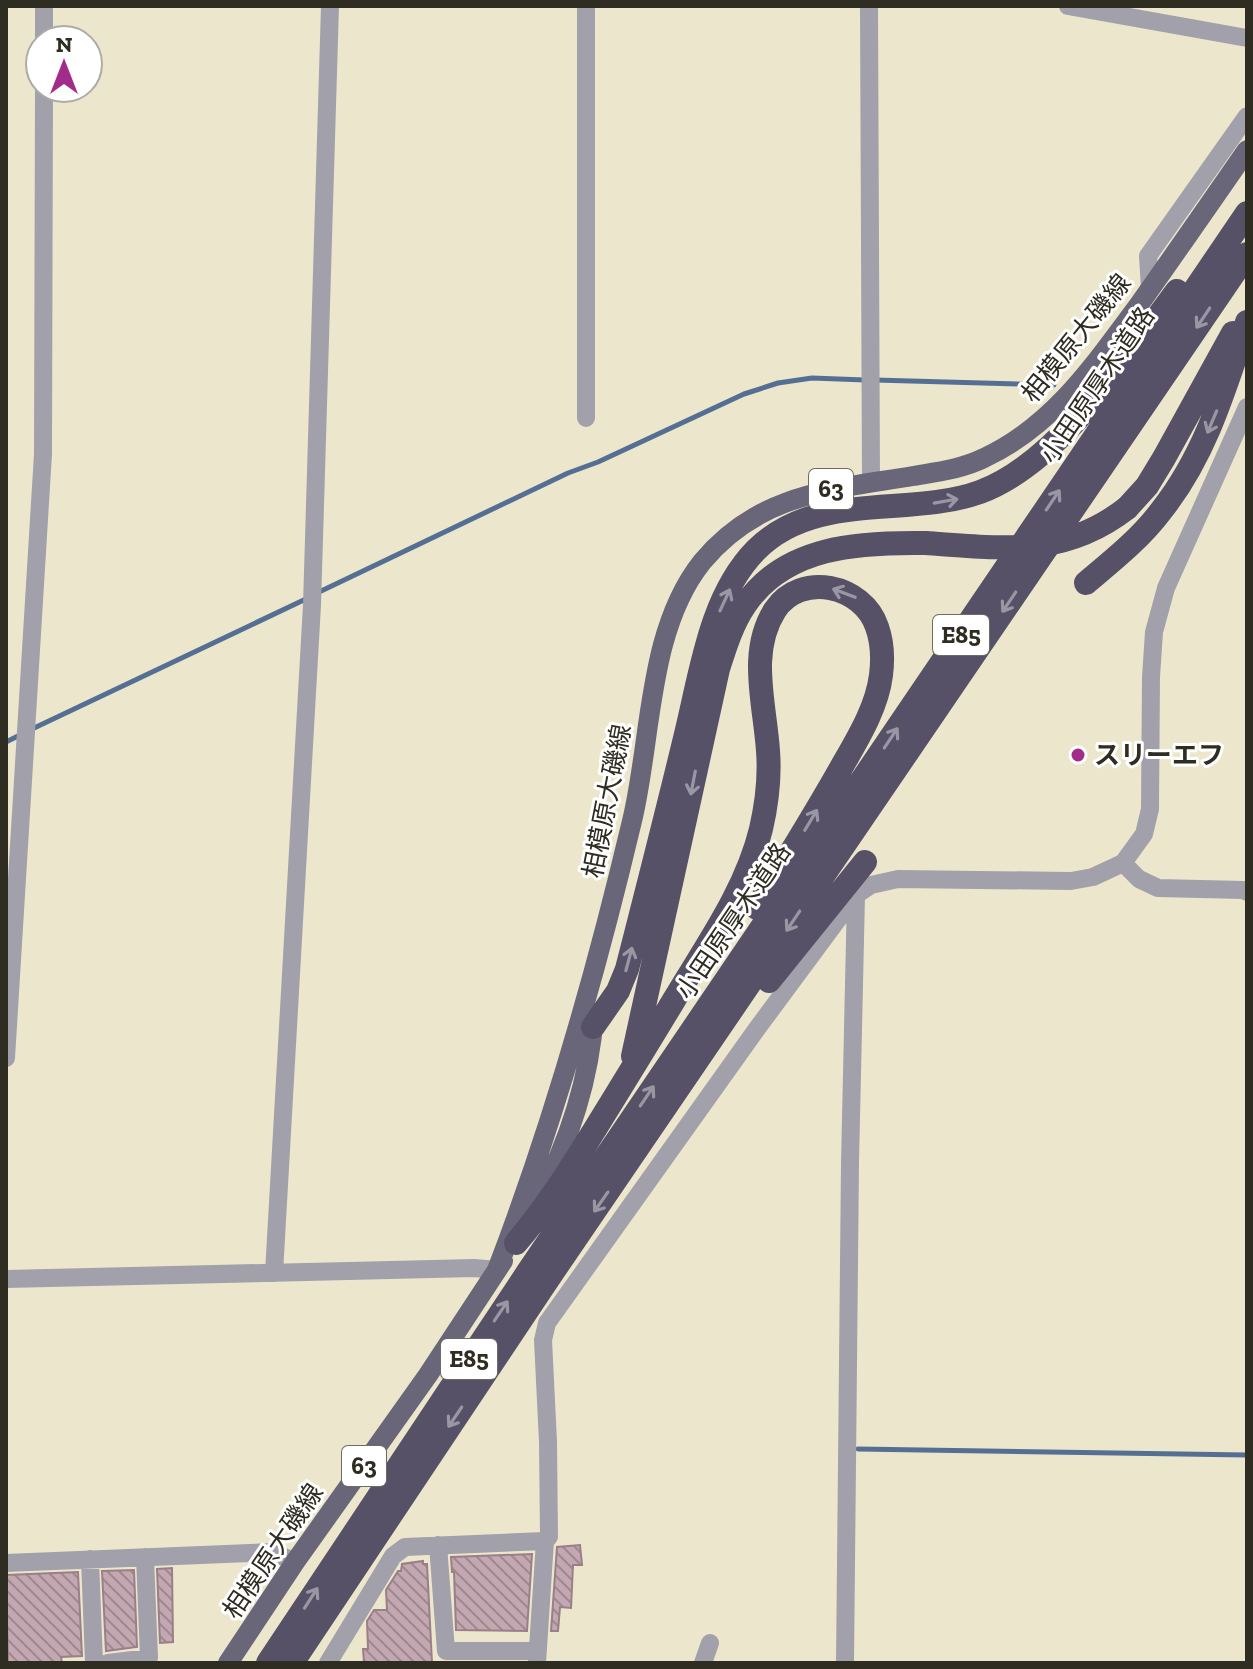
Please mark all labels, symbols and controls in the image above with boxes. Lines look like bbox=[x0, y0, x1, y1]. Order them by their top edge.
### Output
north arrow bbox=[24, 24, 104, 104]
text: N bbox=[56, 31, 73, 58]
street label: 相模原大磯線 bbox=[1014, 267, 1138, 409]
street label: 小田原厚木道路 bbox=[1033, 301, 1161, 469]
one-way arrow bbox=[1195, 307, 1211, 329]
one-way arrow bbox=[1204, 409, 1218, 434]
road number: 63 bbox=[809, 469, 853, 509]
one-way arrow bbox=[1045, 489, 1062, 511]
one-way arrow bbox=[933, 492, 959, 507]
one-way arrow bbox=[833, 585, 857, 599]
one-way arrow bbox=[718, 588, 733, 612]
one-way arrow bbox=[1001, 591, 1017, 613]
road number: E85 bbox=[933, 615, 989, 655]
street label: 相模原大磯線 bbox=[576, 721, 638, 881]
one-way arrow bbox=[883, 727, 899, 749]
place label: スリーエフ bbox=[1094, 739, 1224, 771]
marker: スリーエフ bbox=[1069, 746, 1087, 764]
one-way arrow bbox=[685, 770, 700, 796]
one-way arrow bbox=[803, 809, 819, 832]
street label: 小田原厚木道路 bbox=[669, 837, 797, 1005]
one-way arrow bbox=[785, 909, 801, 932]
one-way arrow bbox=[623, 946, 638, 972]
one-way arrow bbox=[640, 1085, 656, 1108]
one-way arrow bbox=[593, 1191, 609, 1213]
one-way arrow bbox=[493, 1301, 510, 1323]
road number: E85 bbox=[441, 1339, 497, 1379]
one-way arrow bbox=[447, 1406, 463, 1428]
road number: 63 bbox=[342, 1446, 386, 1486]
street label: 相模原大磯線 bbox=[216, 1477, 330, 1625]
one-way arrow bbox=[303, 1587, 319, 1609]

